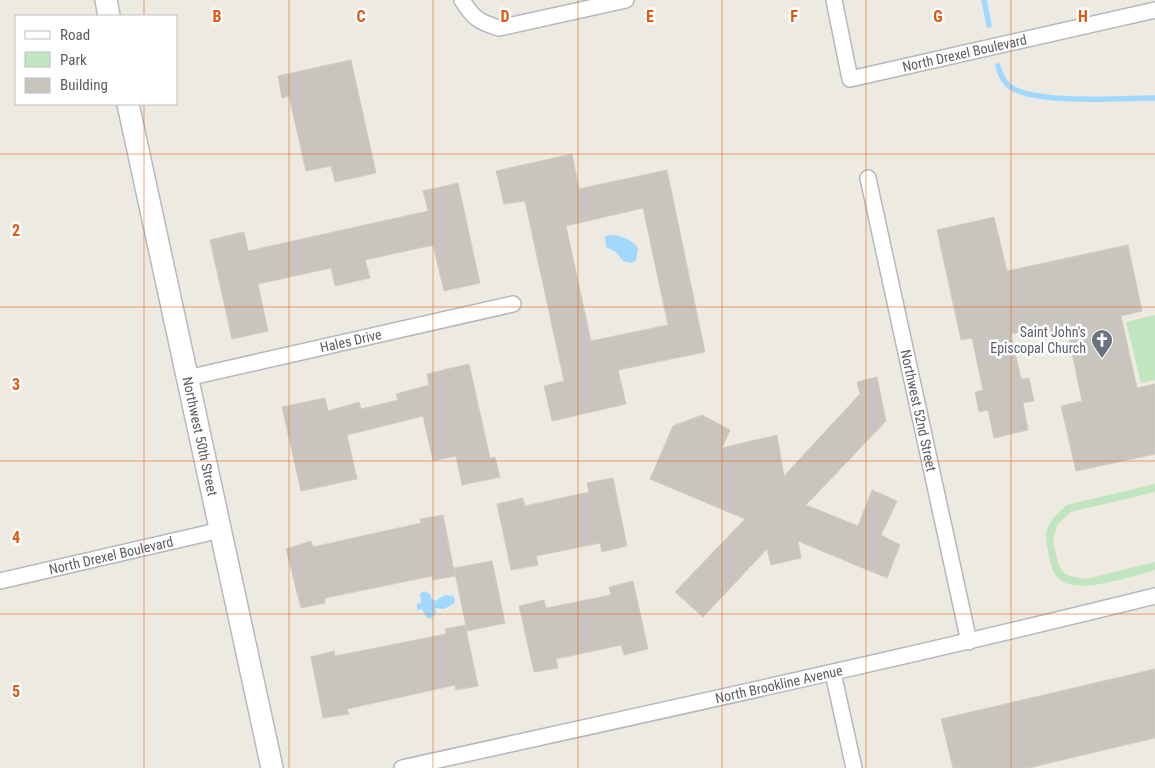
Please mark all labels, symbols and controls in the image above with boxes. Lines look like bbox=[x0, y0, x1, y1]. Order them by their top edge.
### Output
text: B bbox=[213, 7, 222, 26]
text: C bbox=[356, 7, 366, 26]
text: D bbox=[500, 7, 510, 26]
text: E bbox=[646, 7, 654, 26]
text: F bbox=[790, 7, 798, 26]
text: G bbox=[933, 7, 943, 26]
text: H bbox=[1078, 7, 1088, 26]
legend bbox=[15, 15, 178, 105]
text: Road bbox=[60, 26, 90, 44]
street label: North Drexel Boulevard bbox=[901, 31, 1028, 75]
text: Park bbox=[60, 51, 87, 69]
text: Building bbox=[60, 76, 108, 94]
text: 2 bbox=[12, 221, 20, 240]
place label: Saint John's Episcopal Church bbox=[990, 324, 1086, 356]
street label: Hales Drive bbox=[318, 326, 384, 356]
church icon: Saint John's Episcopal Church bbox=[1090, 328, 1114, 359]
street label: Northwest 52nd Street bbox=[898, 348, 940, 473]
text: 3 bbox=[12, 375, 20, 394]
street label: Northwest 50th Street bbox=[179, 375, 221, 497]
text: 4 bbox=[12, 528, 20, 547]
street label: North Drexel Boulevard bbox=[47, 533, 175, 577]
street label: North Brookline Avenue bbox=[714, 662, 844, 706]
text: 5 bbox=[12, 682, 20, 701]

